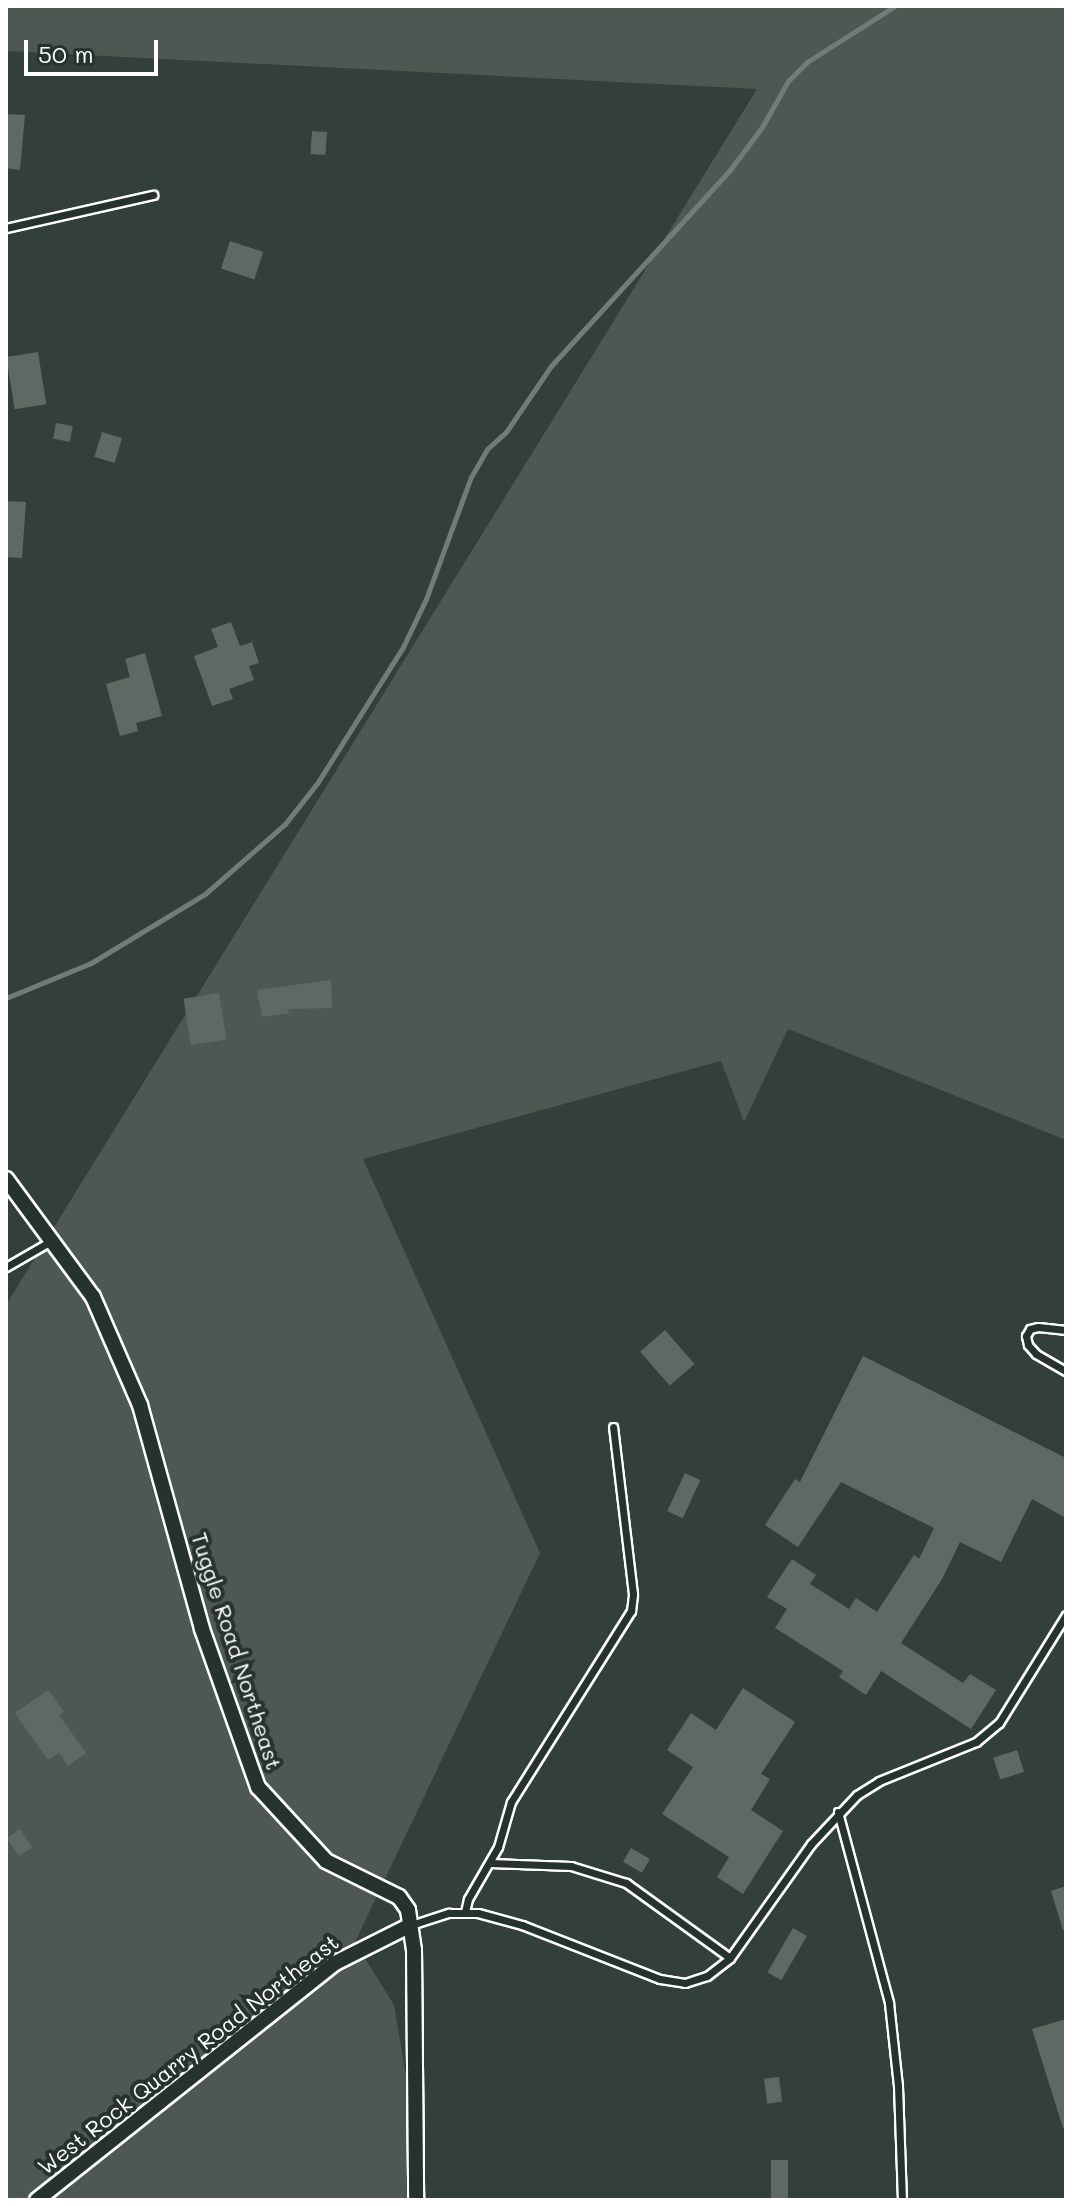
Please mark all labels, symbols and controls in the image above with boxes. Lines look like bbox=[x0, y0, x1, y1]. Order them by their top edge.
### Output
scale bar bbox=[28, 24, 162, 74]
text: 50 m bbox=[38, 38, 94, 69]
street label: Tuggle Road Northeast bbox=[186, 1529, 288, 1773]
street label: West Rock Quarry Road Northeast bbox=[32, 1928, 344, 2180]

